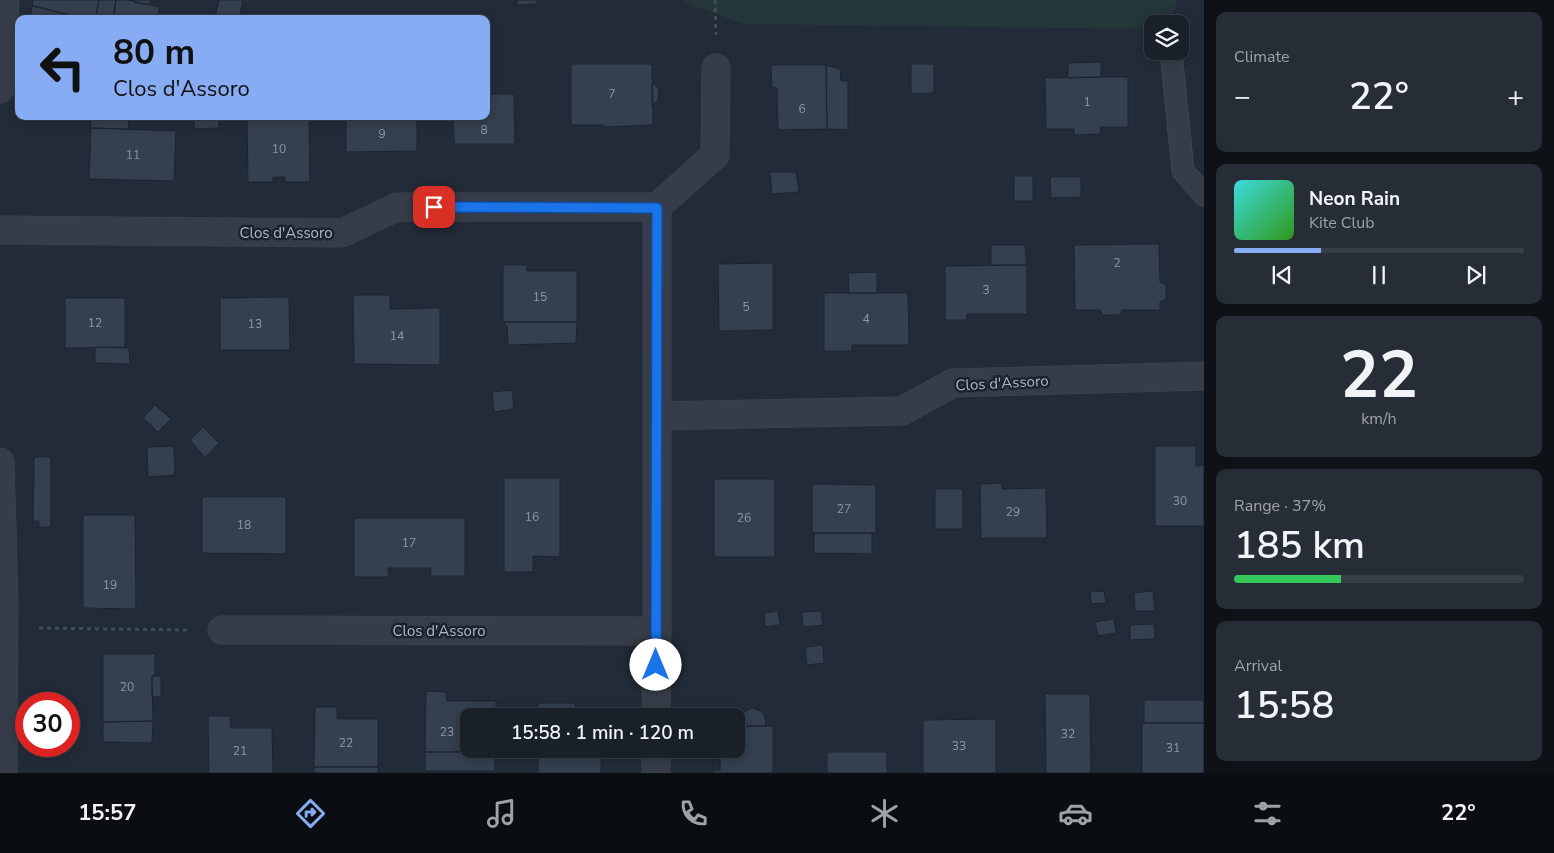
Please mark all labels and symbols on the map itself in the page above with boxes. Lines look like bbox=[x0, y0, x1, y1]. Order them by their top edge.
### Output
house number: 7 bbox=[608, 86, 616, 102]
house number: 1 bbox=[1083, 94, 1091, 110]
house number: 6 bbox=[798, 101, 806, 117]
house number: 8 bbox=[480, 122, 488, 138]
house number: 9 bbox=[378, 126, 386, 142]
house number: 10 bbox=[272, 141, 286, 157]
house number: 11 bbox=[126, 147, 140, 163]
pin bbox=[413, 186, 455, 228]
street label: Clos d'Assoro bbox=[239, 223, 333, 243]
house number: 2 bbox=[1113, 255, 1121, 271]
house number: 3 bbox=[982, 282, 990, 298]
house number: 15 bbox=[533, 289, 547, 305]
house number: 5 bbox=[742, 299, 750, 315]
house number: 4 bbox=[862, 311, 870, 327]
house number: 12 bbox=[88, 315, 102, 331]
house number: 13 bbox=[248, 316, 262, 332]
house number: 14 bbox=[390, 328, 404, 344]
street label: Clos d'Assoro bbox=[955, 371, 1049, 395]
house number: 30 bbox=[1173, 493, 1187, 509]
house number: 27 bbox=[837, 501, 851, 517]
house number: 29 bbox=[1006, 504, 1020, 520]
house number: 16 bbox=[525, 509, 539, 525]
house number: 26 bbox=[737, 510, 751, 526]
house number: 18 bbox=[237, 517, 251, 533]
house number: 17 bbox=[402, 535, 416, 551]
house number: 19 bbox=[103, 577, 117, 593]
street label: Clos d'Assoro bbox=[392, 621, 486, 641]
position arrow bbox=[629, 638, 681, 690]
house number: 20 bbox=[120, 679, 134, 695]
speed limit sign: 30 bbox=[15, 692, 80, 757]
house number: 23 bbox=[440, 724, 454, 740]
house number: 32 bbox=[1061, 726, 1075, 742]
house number: 22 bbox=[339, 735, 353, 751]
house number: 33 bbox=[952, 738, 966, 754]
house number: 31 bbox=[1166, 740, 1180, 756]
house number: 21 bbox=[233, 743, 247, 759]

